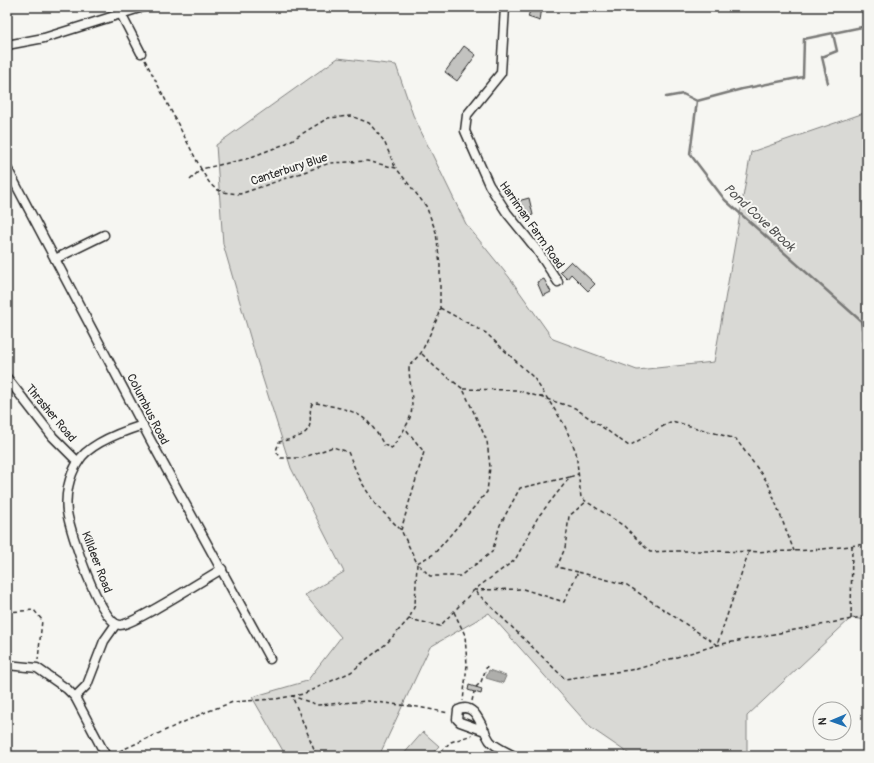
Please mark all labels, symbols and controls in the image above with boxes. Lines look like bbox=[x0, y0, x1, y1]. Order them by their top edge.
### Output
street label: Canterbury Blue bbox=[249, 150, 330, 189]
street label: Harriman Farm Road bbox=[496, 179, 567, 272]
water label: Pond Cove Brook bbox=[720, 181, 799, 256]
street label: Columbus Road bbox=[123, 371, 172, 447]
street label: Thrasher Road bbox=[22, 381, 79, 445]
street label: Killdeer Road bbox=[78, 529, 115, 595]
north arrow bbox=[812, 701, 852, 741]
text: N bbox=[816, 717, 829, 725]

